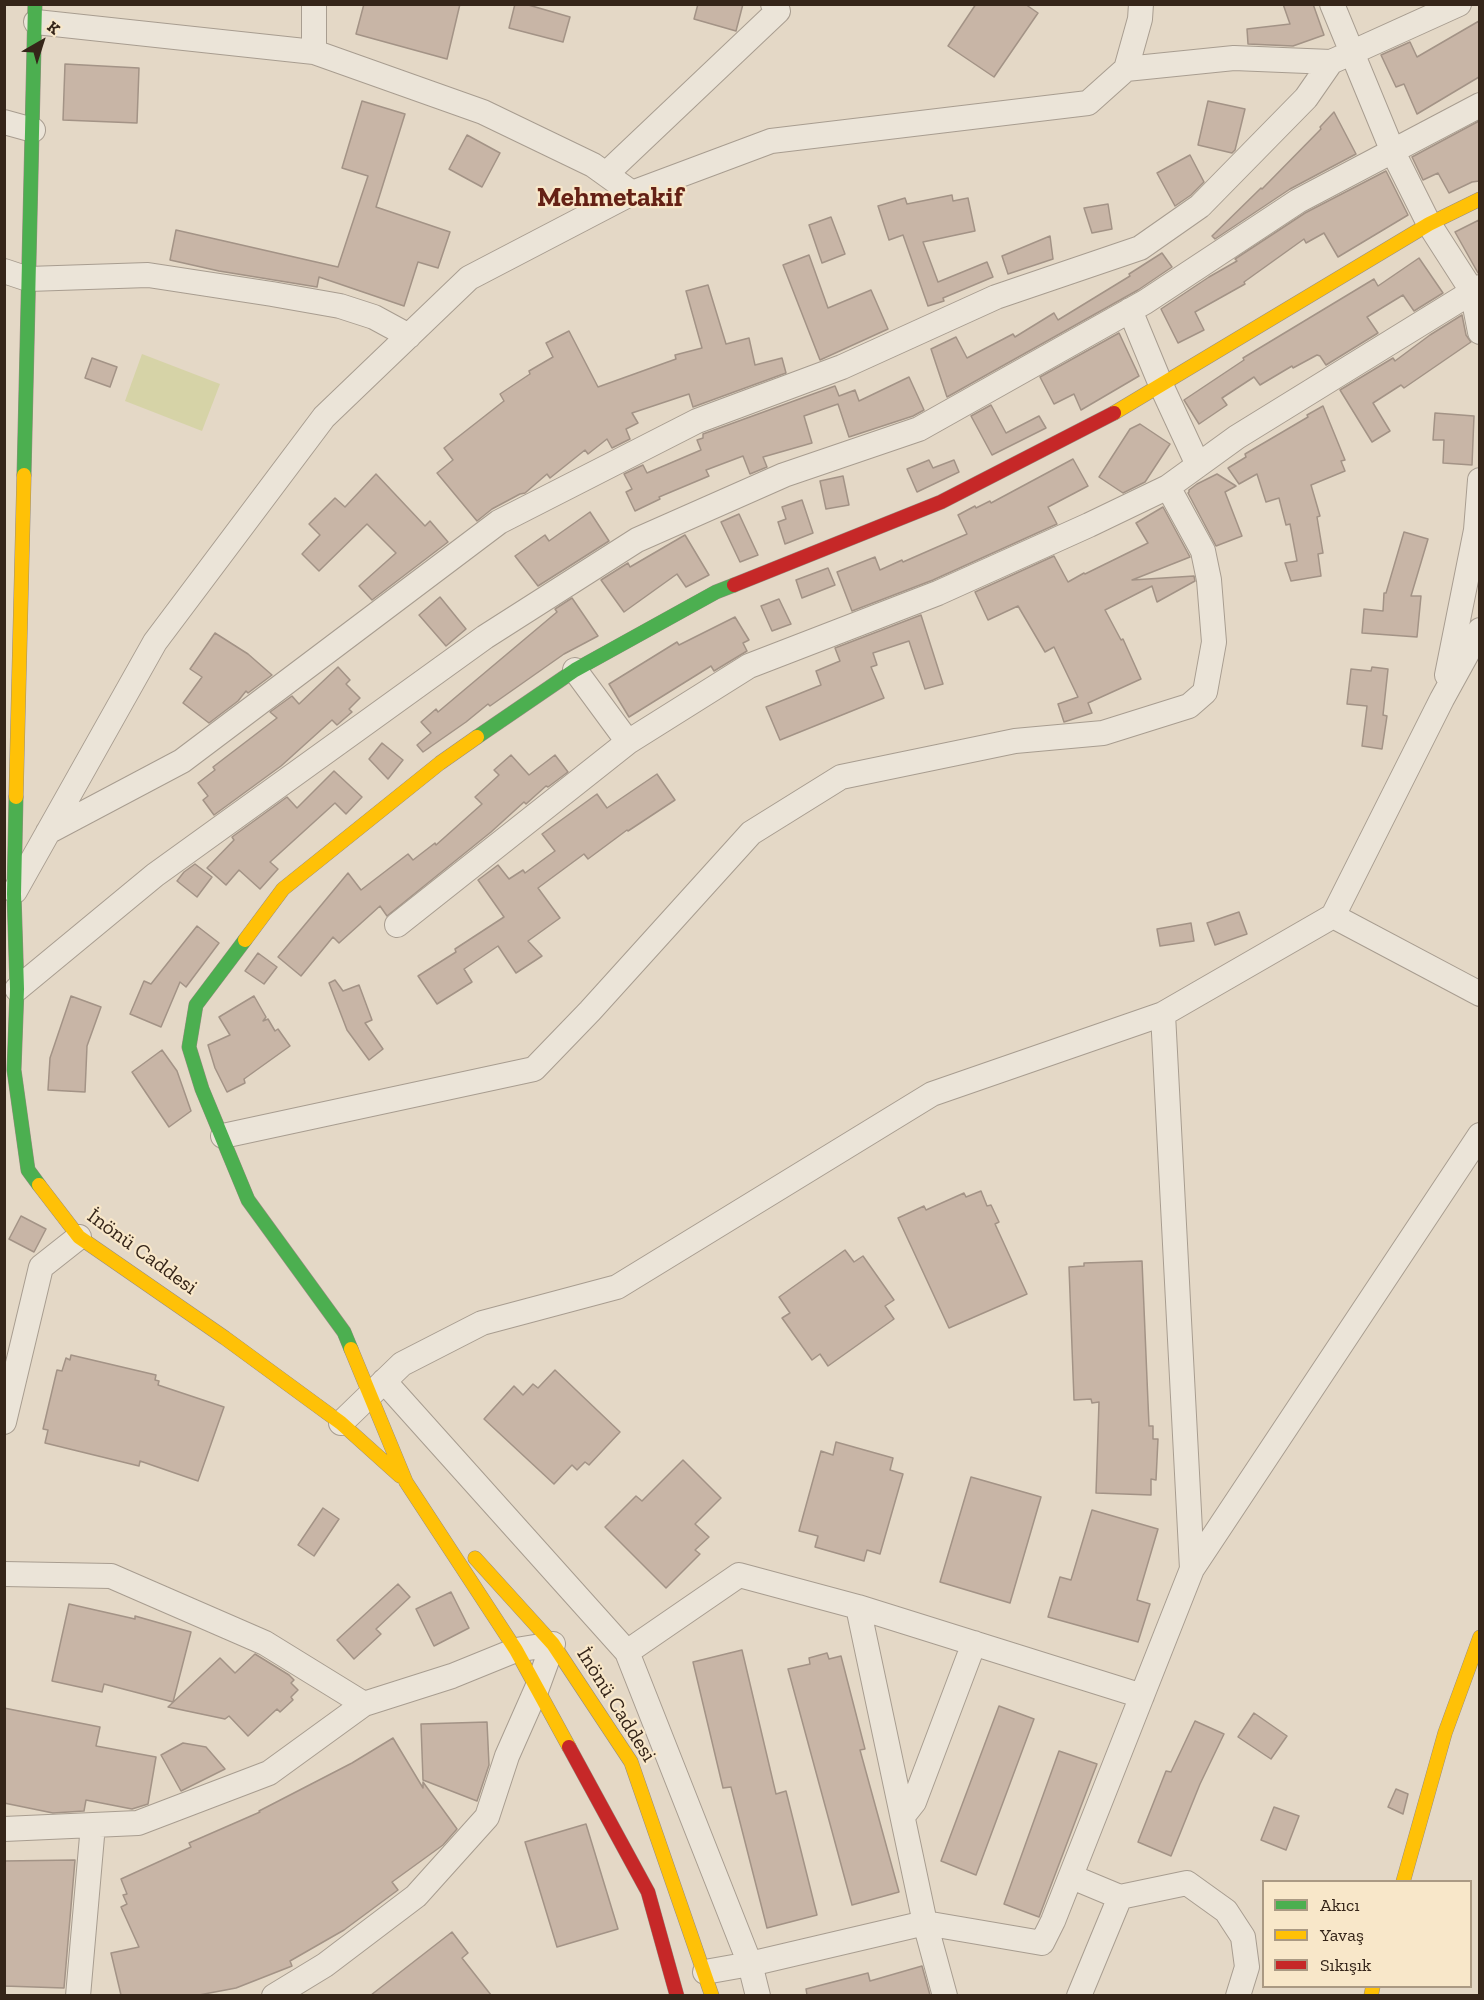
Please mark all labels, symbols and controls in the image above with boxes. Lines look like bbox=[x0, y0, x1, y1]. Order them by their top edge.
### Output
north arrow bbox=[12, 12, 72, 72]
text: K bbox=[43, 17, 64, 38]
district label: Mehmetakif bbox=[537, 182, 683, 214]
street label: İnönü Caddesi bbox=[82, 1204, 202, 1300]
street label: İnönü Caddesi bbox=[571, 1643, 661, 1767]
legend bbox=[1262, 1880, 1472, 1988]
text: Akıcı bbox=[1320, 1894, 1359, 1916]
text: Yavaş bbox=[1320, 1924, 1364, 1946]
text: Sıkışık bbox=[1320, 1954, 1371, 1976]

